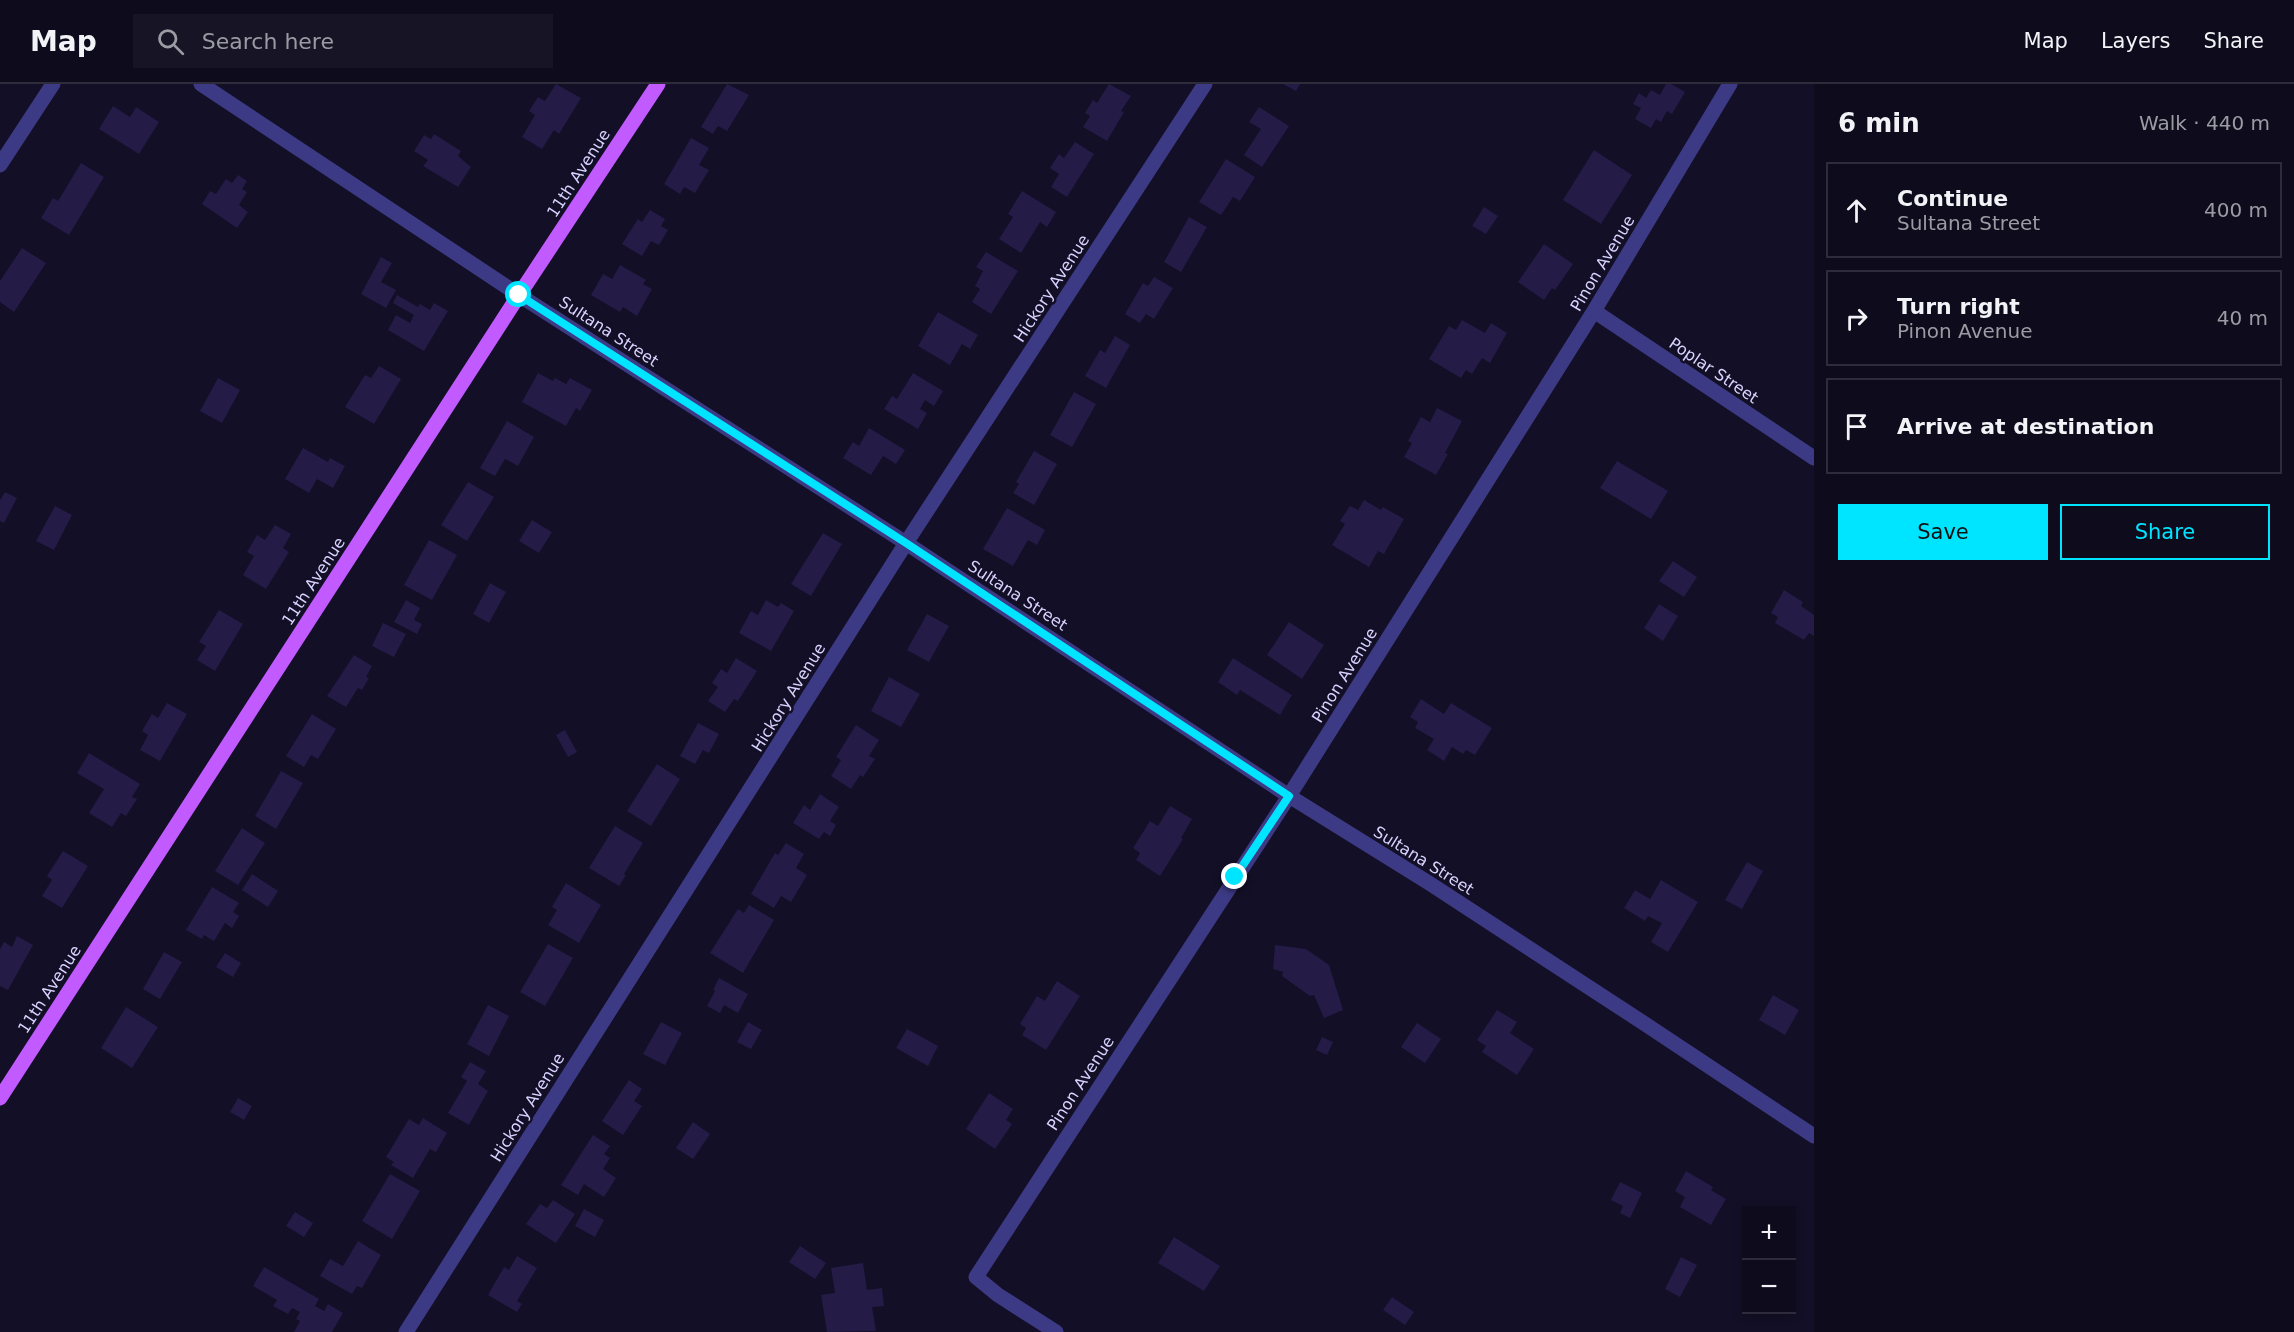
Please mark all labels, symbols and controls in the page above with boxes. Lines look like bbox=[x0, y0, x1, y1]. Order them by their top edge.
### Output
search box bbox=[133, 14, 553, 68]
text: Map bbox=[30, 25, 97, 58]
icon: search bbox=[154, 25, 187, 58]
text: Search here bbox=[202, 29, 334, 54]
text: Map bbox=[2024, 29, 2068, 53]
text: Layers bbox=[2101, 29, 2170, 53]
text: Share bbox=[2203, 29, 2264, 53]
text: 6 min bbox=[1838, 108, 1920, 138]
text: Walk · 440 m bbox=[2139, 111, 2270, 135]
street label: 11th Avenue bbox=[543, 126, 614, 221]
text: Continue bbox=[1897, 186, 2008, 211]
icon: ahead bbox=[1840, 194, 1873, 227]
text: 400 m bbox=[2204, 198, 2268, 222]
text: Sultana Street bbox=[1897, 211, 2040, 235]
street label: Pinon Avenue bbox=[1566, 212, 1638, 315]
street label: Hickory Avenue bbox=[1010, 231, 1093, 346]
route start bbox=[505, 281, 531, 307]
street label: Sultana Street bbox=[556, 292, 662, 371]
text: Turn right bbox=[1897, 294, 2020, 319]
icon: right bbox=[1840, 302, 1873, 335]
text: 40 m bbox=[2217, 306, 2268, 330]
text: Pinon Avenue bbox=[1897, 319, 2032, 343]
street label: Poplar Street bbox=[1665, 334, 1762, 407]
icon: arrive bbox=[1840, 410, 1873, 443]
text: Arrive at destination bbox=[1897, 414, 2154, 439]
button: Save bbox=[1838, 504, 2048, 560]
button: Share bbox=[2060, 504, 2270, 560]
street label: 11th Avenue bbox=[278, 534, 349, 629]
street label: Sultana Street bbox=[965, 556, 1071, 635]
street label: Pinon Avenue bbox=[1308, 624, 1381, 726]
street label: Hickory Avenue bbox=[747, 640, 829, 755]
street label: Sultana Street bbox=[1370, 822, 1477, 899]
route end bbox=[1221, 863, 1247, 889]
street label: 11th Avenue bbox=[14, 942, 85, 1037]
street label: Pinon Avenue bbox=[1043, 1033, 1118, 1134]
street label: Hickory Avenue bbox=[486, 1050, 568, 1165]
map controls bbox=[1742, 1206, 1796, 1314]
button: + bbox=[1742, 1206, 1796, 1260]
button: − bbox=[1742, 1260, 1796, 1314]

